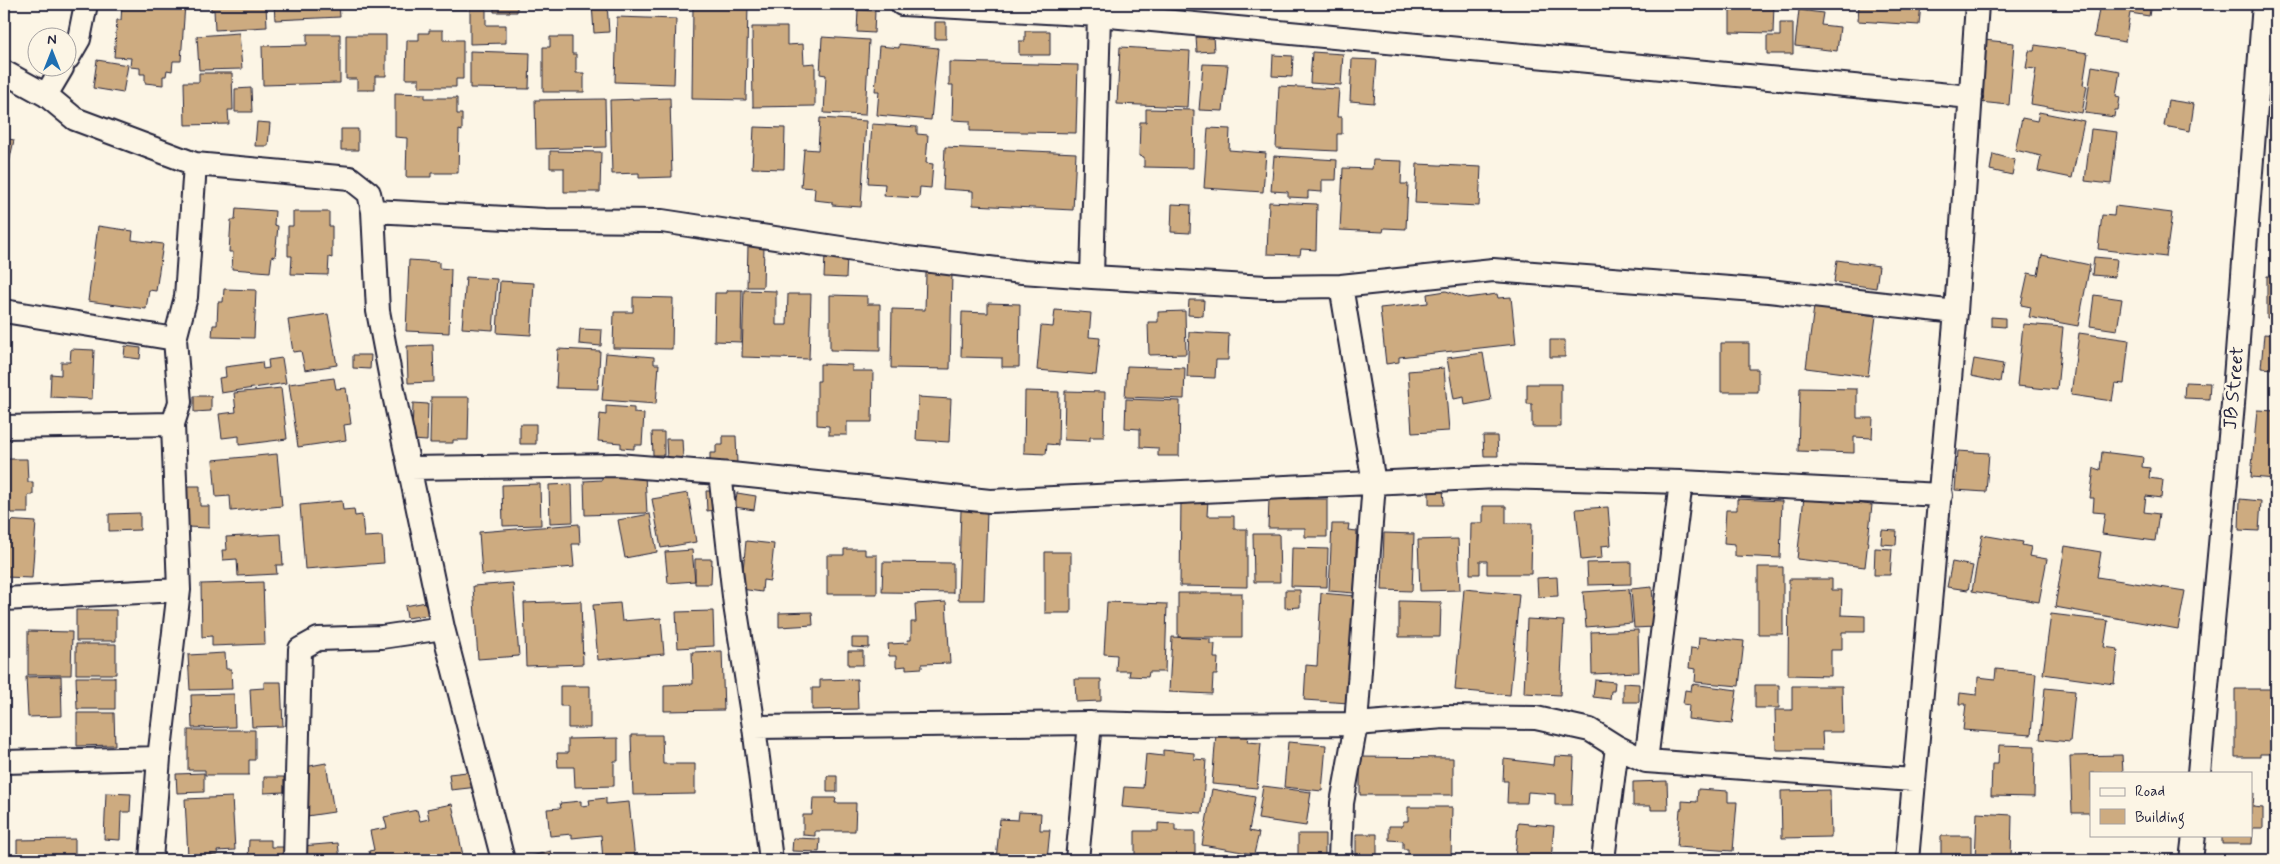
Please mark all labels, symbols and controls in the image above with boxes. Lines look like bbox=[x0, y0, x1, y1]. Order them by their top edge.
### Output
north arrow bbox=[28, 28, 78, 78]
text: N bbox=[47, 31, 57, 49]
street label: JB Street bbox=[2218, 345, 2250, 431]
legend bbox=[2090, 772, 2252, 836]
text: Road bbox=[2135, 782, 2165, 802]
text: Building bbox=[2135, 808, 2185, 829]

